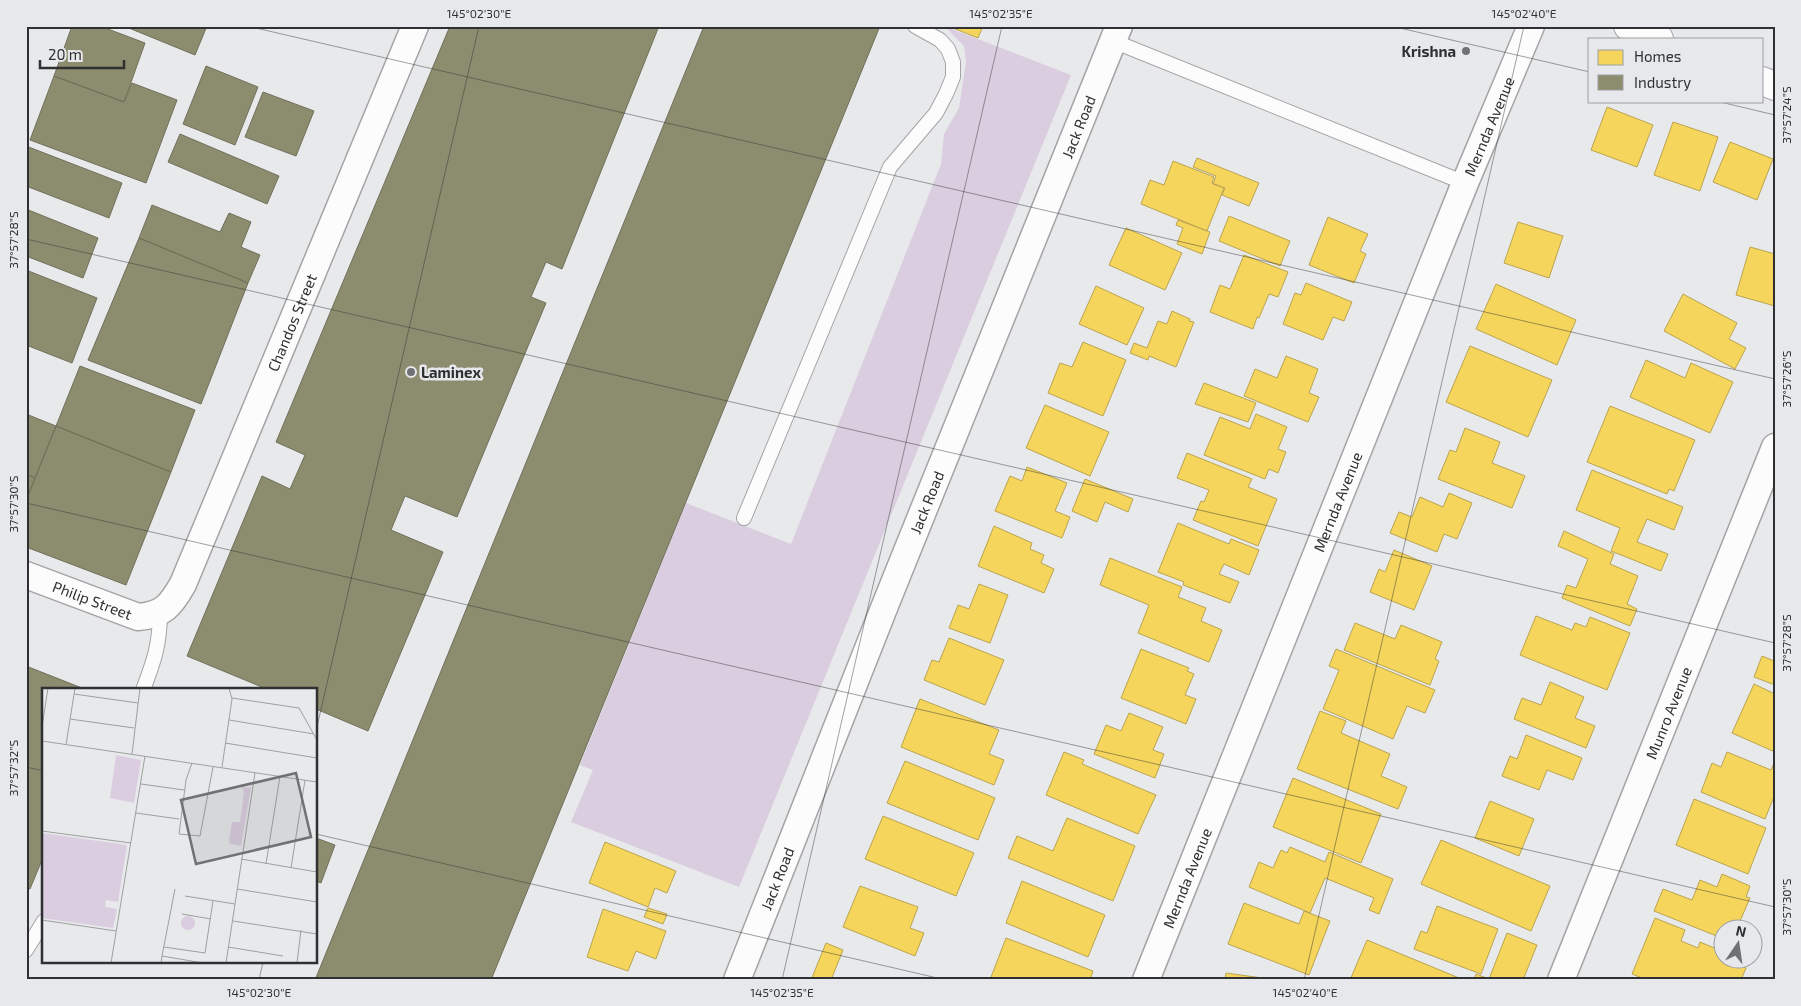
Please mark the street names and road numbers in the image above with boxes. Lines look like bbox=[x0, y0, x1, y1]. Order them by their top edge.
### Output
street label: Mernda Avenue bbox=[1460, 74, 1518, 179]
street label: Jack Road bbox=[1058, 93, 1099, 161]
street label: Chandos Street bbox=[263, 271, 320, 374]
street label: Mernda Avenue bbox=[1309, 449, 1365, 554]
street label: Jack Road bbox=[906, 468, 947, 536]
street label: Philip Street bbox=[50, 577, 135, 623]
street label: Munro Avenue bbox=[1642, 664, 1695, 762]
street label: Mernda Avenue bbox=[1159, 825, 1215, 930]
street label: Jack Road bbox=[757, 845, 798, 913]

